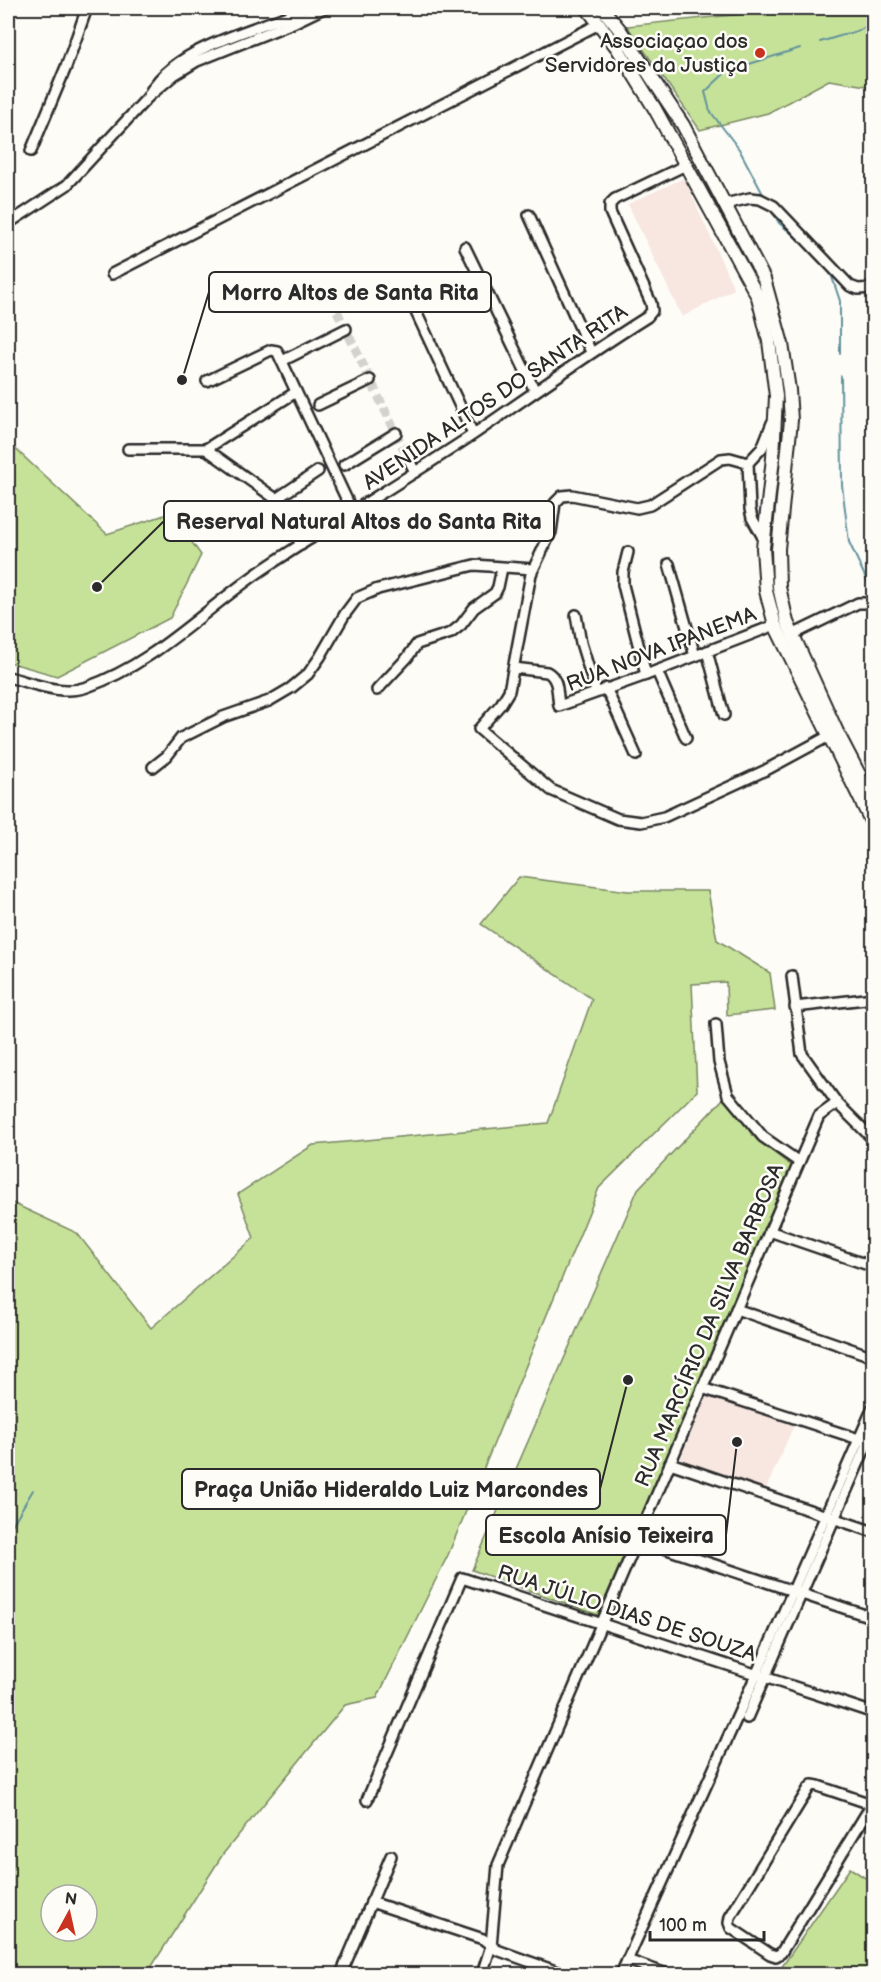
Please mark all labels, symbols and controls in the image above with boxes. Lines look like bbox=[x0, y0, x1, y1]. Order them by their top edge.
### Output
place label: Associaçao dos Servidores da Justiça bbox=[545, 29, 748, 78]
marker: Associaçao dos Servidores da Justiça bbox=[753, 46, 767, 60]
callout: Morro Altos de Santa Rita bbox=[209, 272, 491, 312]
text: Morro Altos de Santa Rita bbox=[221, 280, 479, 307]
street label: AVENIDA ALTOS DO SANTA RITA bbox=[358, 299, 632, 495]
callout: Reserval Natural Altos do Santa Rita bbox=[164, 501, 554, 541]
text: Reserval Natural Altos do Santa Rita bbox=[176, 509, 542, 536]
street label: RUA NOVA IPANEMA bbox=[563, 602, 760, 697]
street label: RUA MARCÍRIO DA SILVA BARBOSA bbox=[630, 1160, 789, 1491]
callout: Praça União Hideraldo Luiz Marcondes bbox=[182, 1469, 600, 1509]
text: Praça União Hideraldo Luiz Marcondes bbox=[194, 1477, 588, 1504]
callout: Escola Anísio Teixeira bbox=[486, 1515, 726, 1555]
text: Escola Anísio Teixeira bbox=[498, 1523, 714, 1550]
street label: RUA JÚLIO DIAS DE SOUZA bbox=[494, 1560, 760, 1667]
north arrow bbox=[39, 1883, 99, 1943]
text: N bbox=[64, 1889, 78, 1910]
scale bar bbox=[650, 1904, 764, 1942]
text: 100 m bbox=[659, 1915, 707, 1936]

